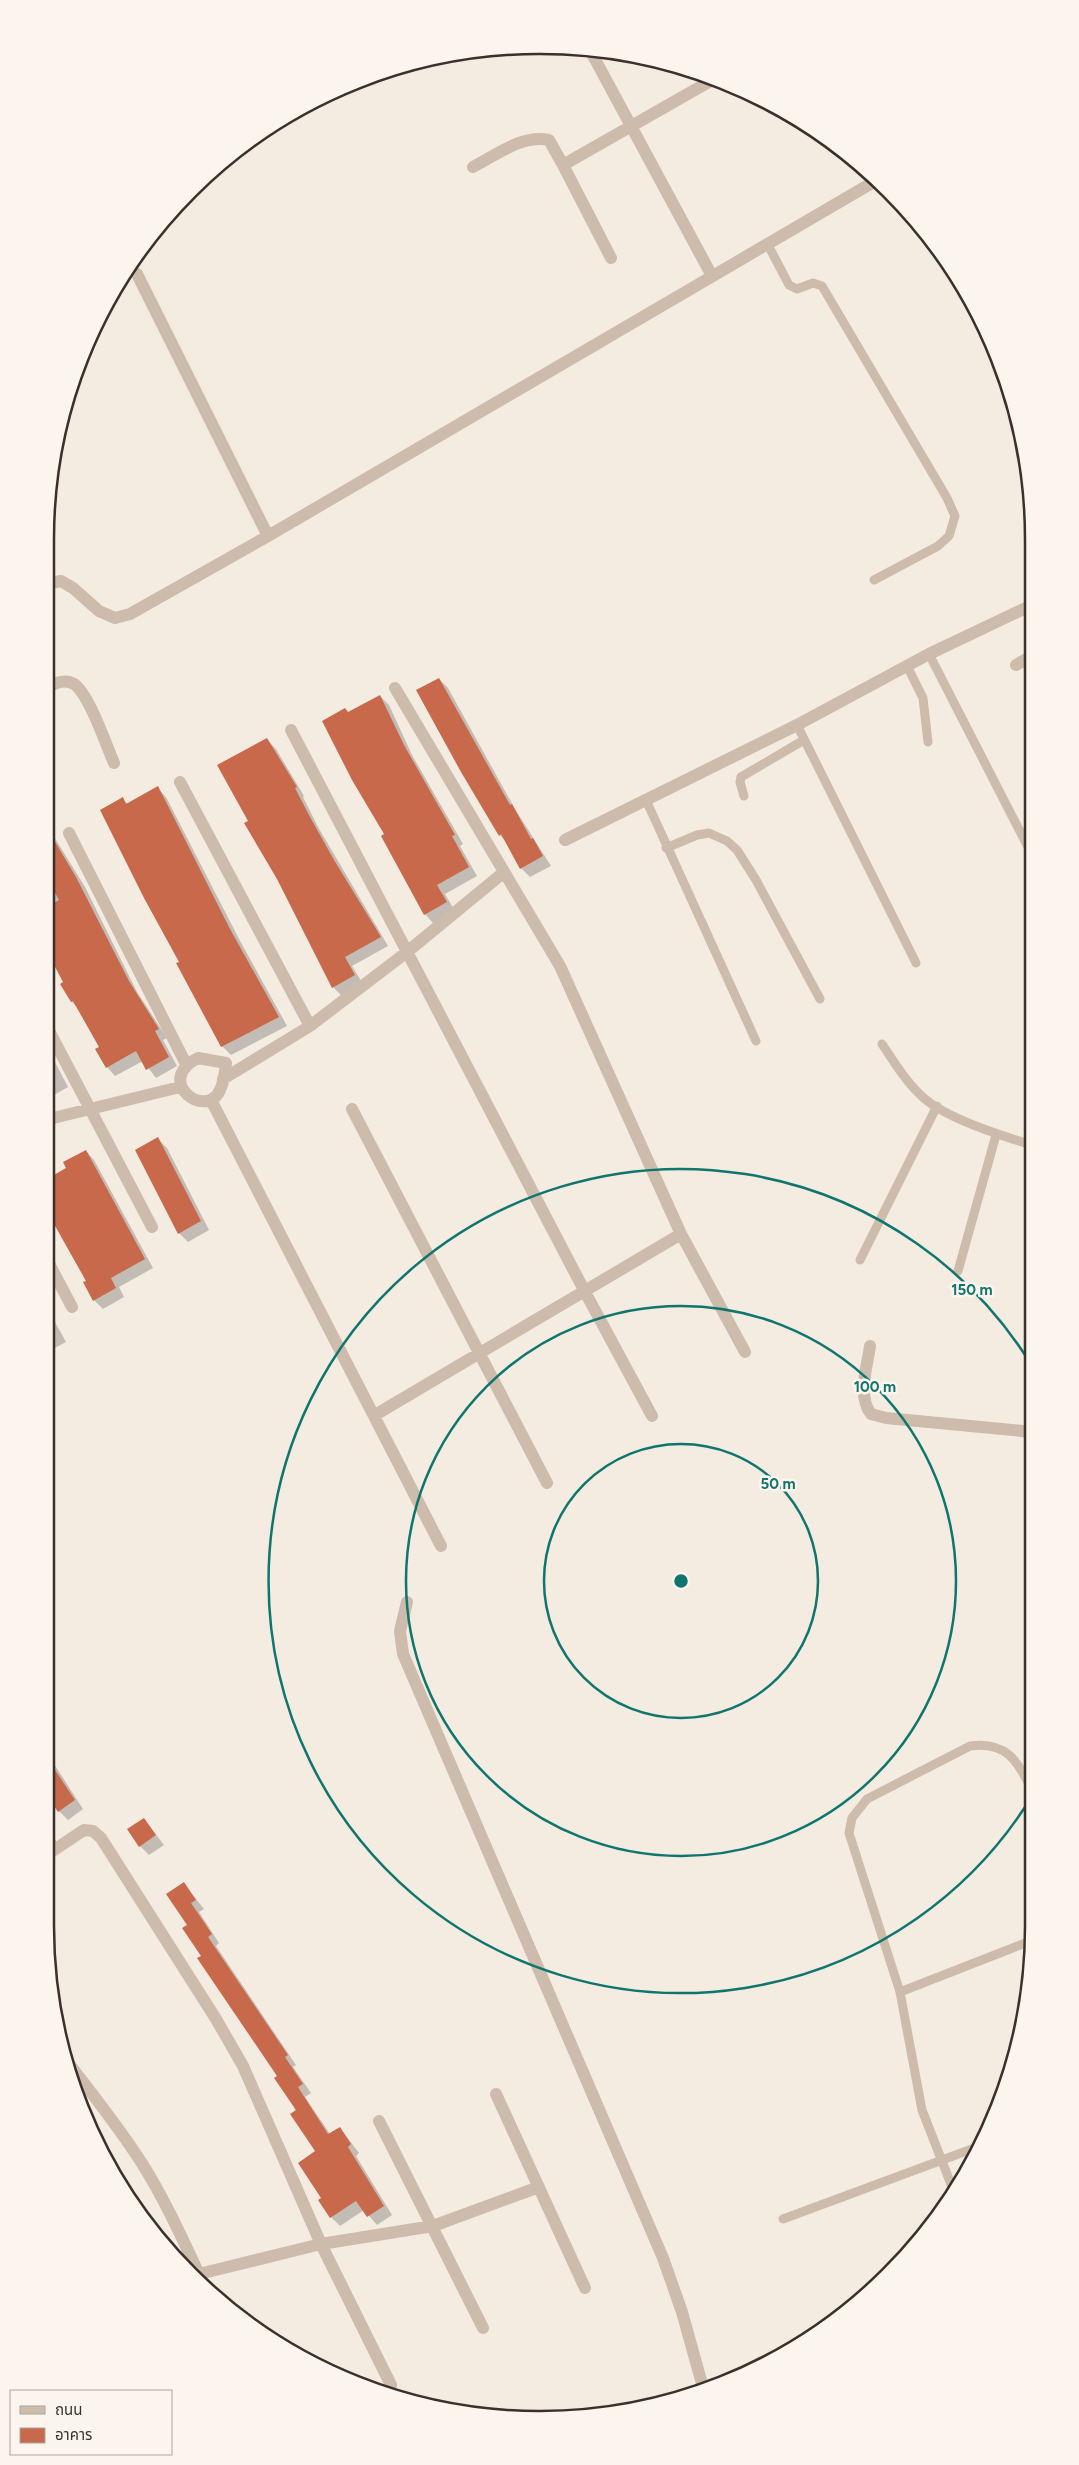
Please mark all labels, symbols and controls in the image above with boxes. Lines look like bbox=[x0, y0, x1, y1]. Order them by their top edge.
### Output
text: 150 m bbox=[951, 1281, 993, 1299]
text: 100 m bbox=[854, 1378, 896, 1396]
text: 50 m bbox=[760, 1475, 796, 1493]
centre of rings bbox=[672, 1572, 690, 1590]
legend bbox=[10, 2390, 172, 2455]
text: ถนน bbox=[55, 2401, 82, 2419]
text: อาคาร bbox=[55, 2426, 92, 2444]

